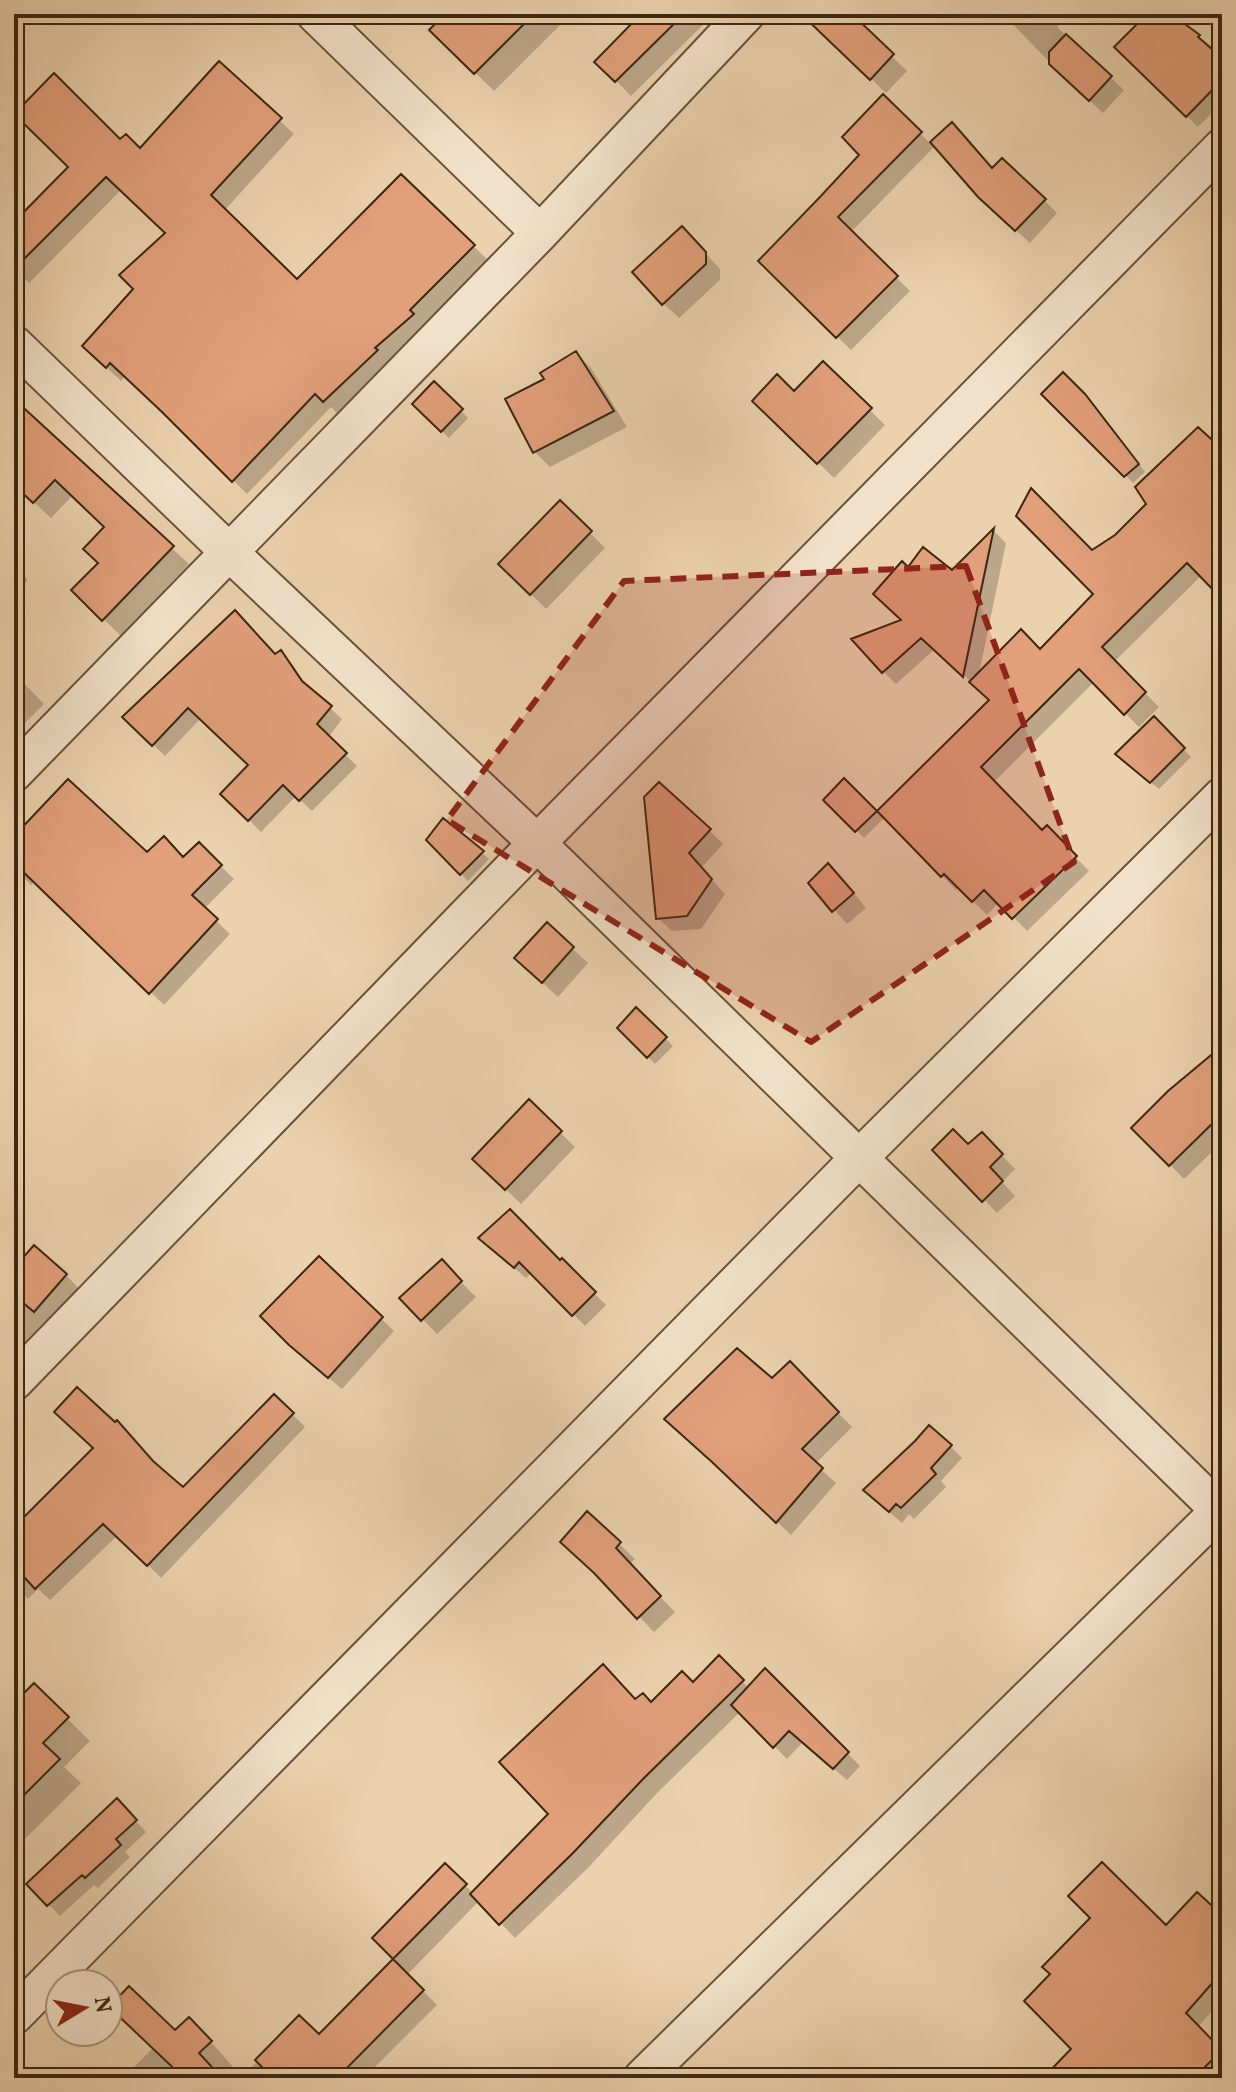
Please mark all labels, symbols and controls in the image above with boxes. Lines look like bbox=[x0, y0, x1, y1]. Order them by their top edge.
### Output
north arrow bbox=[44, 1968, 124, 2048]
text: N bbox=[85, 1994, 118, 2016]

